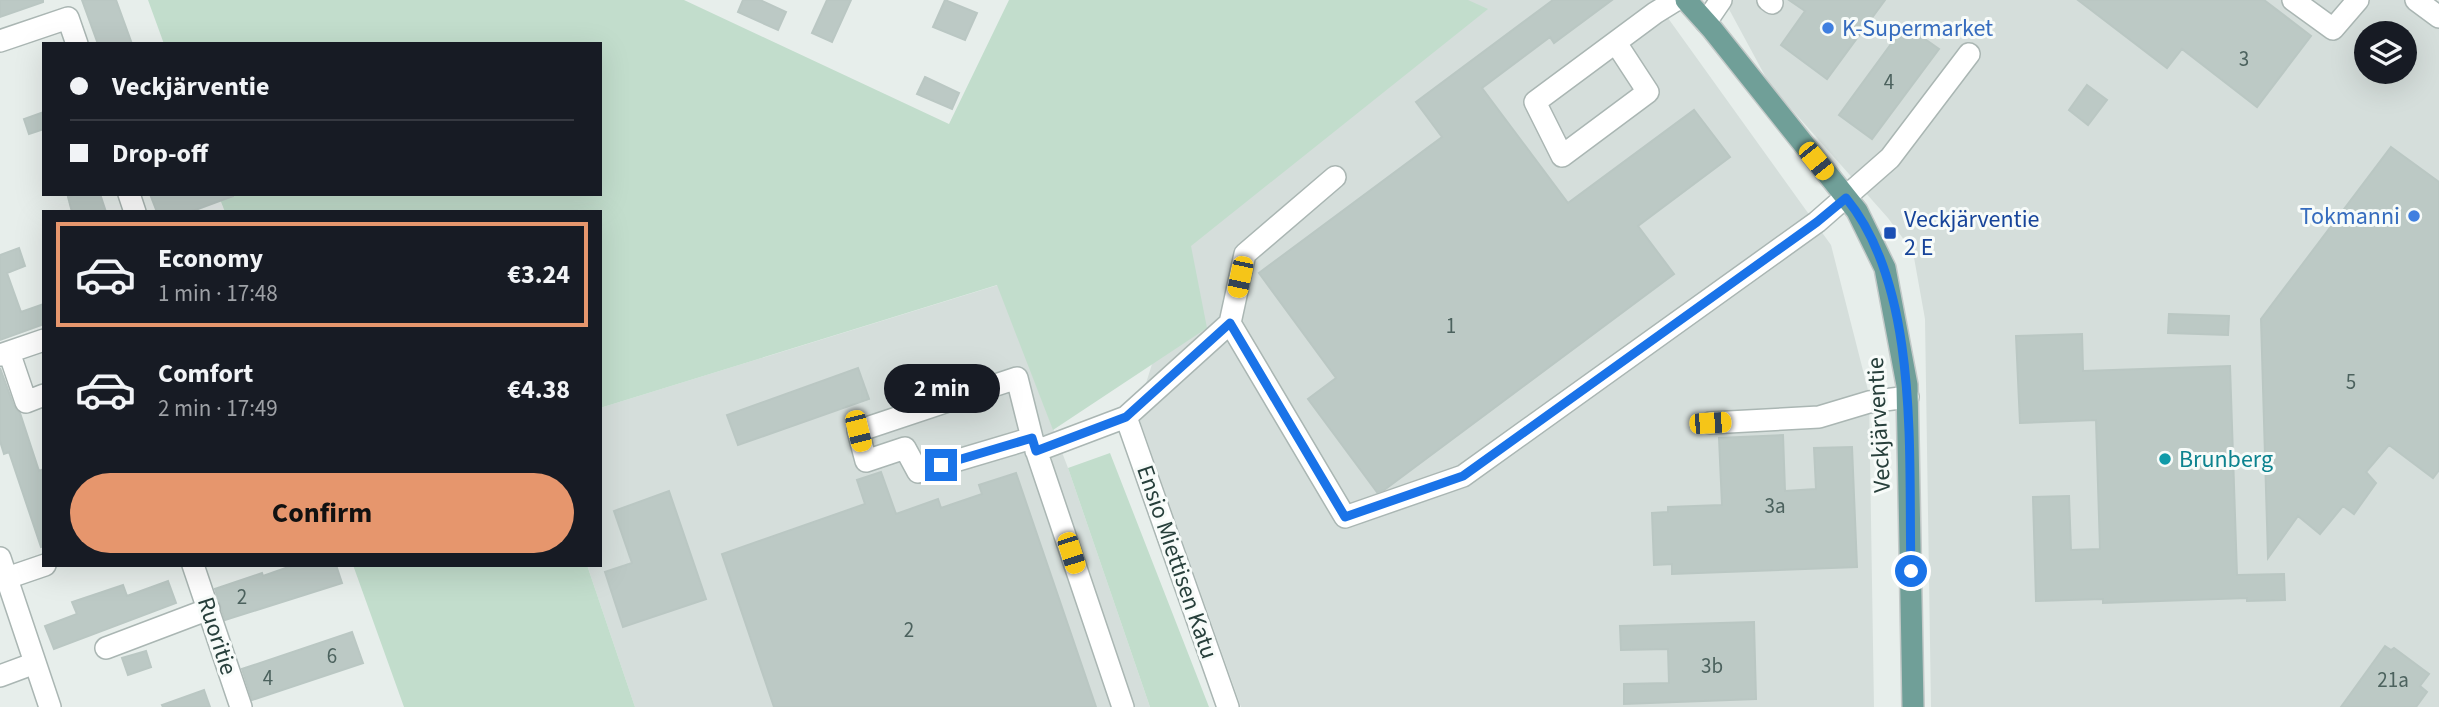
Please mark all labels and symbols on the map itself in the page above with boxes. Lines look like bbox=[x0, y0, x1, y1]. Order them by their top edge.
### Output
place label: K-Supermarket bbox=[1842, 11, 1993, 46]
marker: K-Supermarket bbox=[1820, 20, 1836, 36]
house number: 3 bbox=[2239, 44, 2249, 74]
house number: 4 bbox=[1884, 67, 1894, 97]
car bbox=[1795, 138, 1838, 184]
place label: Tokmanni bbox=[2300, 199, 2400, 234]
place label: Veckjärventie 2 E bbox=[1904, 202, 2040, 265]
marker: Tokmanni bbox=[2406, 208, 2422, 224]
marker: Veckjärventie 2 E bbox=[1882, 225, 1898, 241]
car bbox=[1226, 254, 1255, 300]
house number: 1 bbox=[1446, 311, 1456, 341]
street label: Veckjärventie bbox=[1858, 356, 1900, 494]
callout: 2 min bbox=[883, 364, 999, 412]
house number: 5 bbox=[2346, 367, 2356, 397]
car bbox=[843, 408, 874, 454]
car bbox=[1689, 411, 1732, 435]
place label: Brunberg bbox=[2179, 442, 2273, 477]
route end bbox=[925, 449, 957, 481]
marker: Brunberg bbox=[2157, 451, 2173, 467]
street label: Ensio Miettisen Katu bbox=[1127, 460, 1227, 664]
house number: 3a bbox=[1764, 491, 1786, 521]
car bbox=[1055, 530, 1088, 576]
route start bbox=[1895, 555, 1927, 587]
house number: 2 bbox=[237, 582, 247, 612]
street label: Ruoritie bbox=[188, 593, 246, 679]
house number: 2 bbox=[904, 615, 914, 645]
house number: 6 bbox=[327, 641, 337, 671]
house number: 3b bbox=[1701, 651, 1723, 681]
house number: 4 bbox=[263, 663, 273, 693]
house number: 21a bbox=[2377, 665, 2409, 695]

